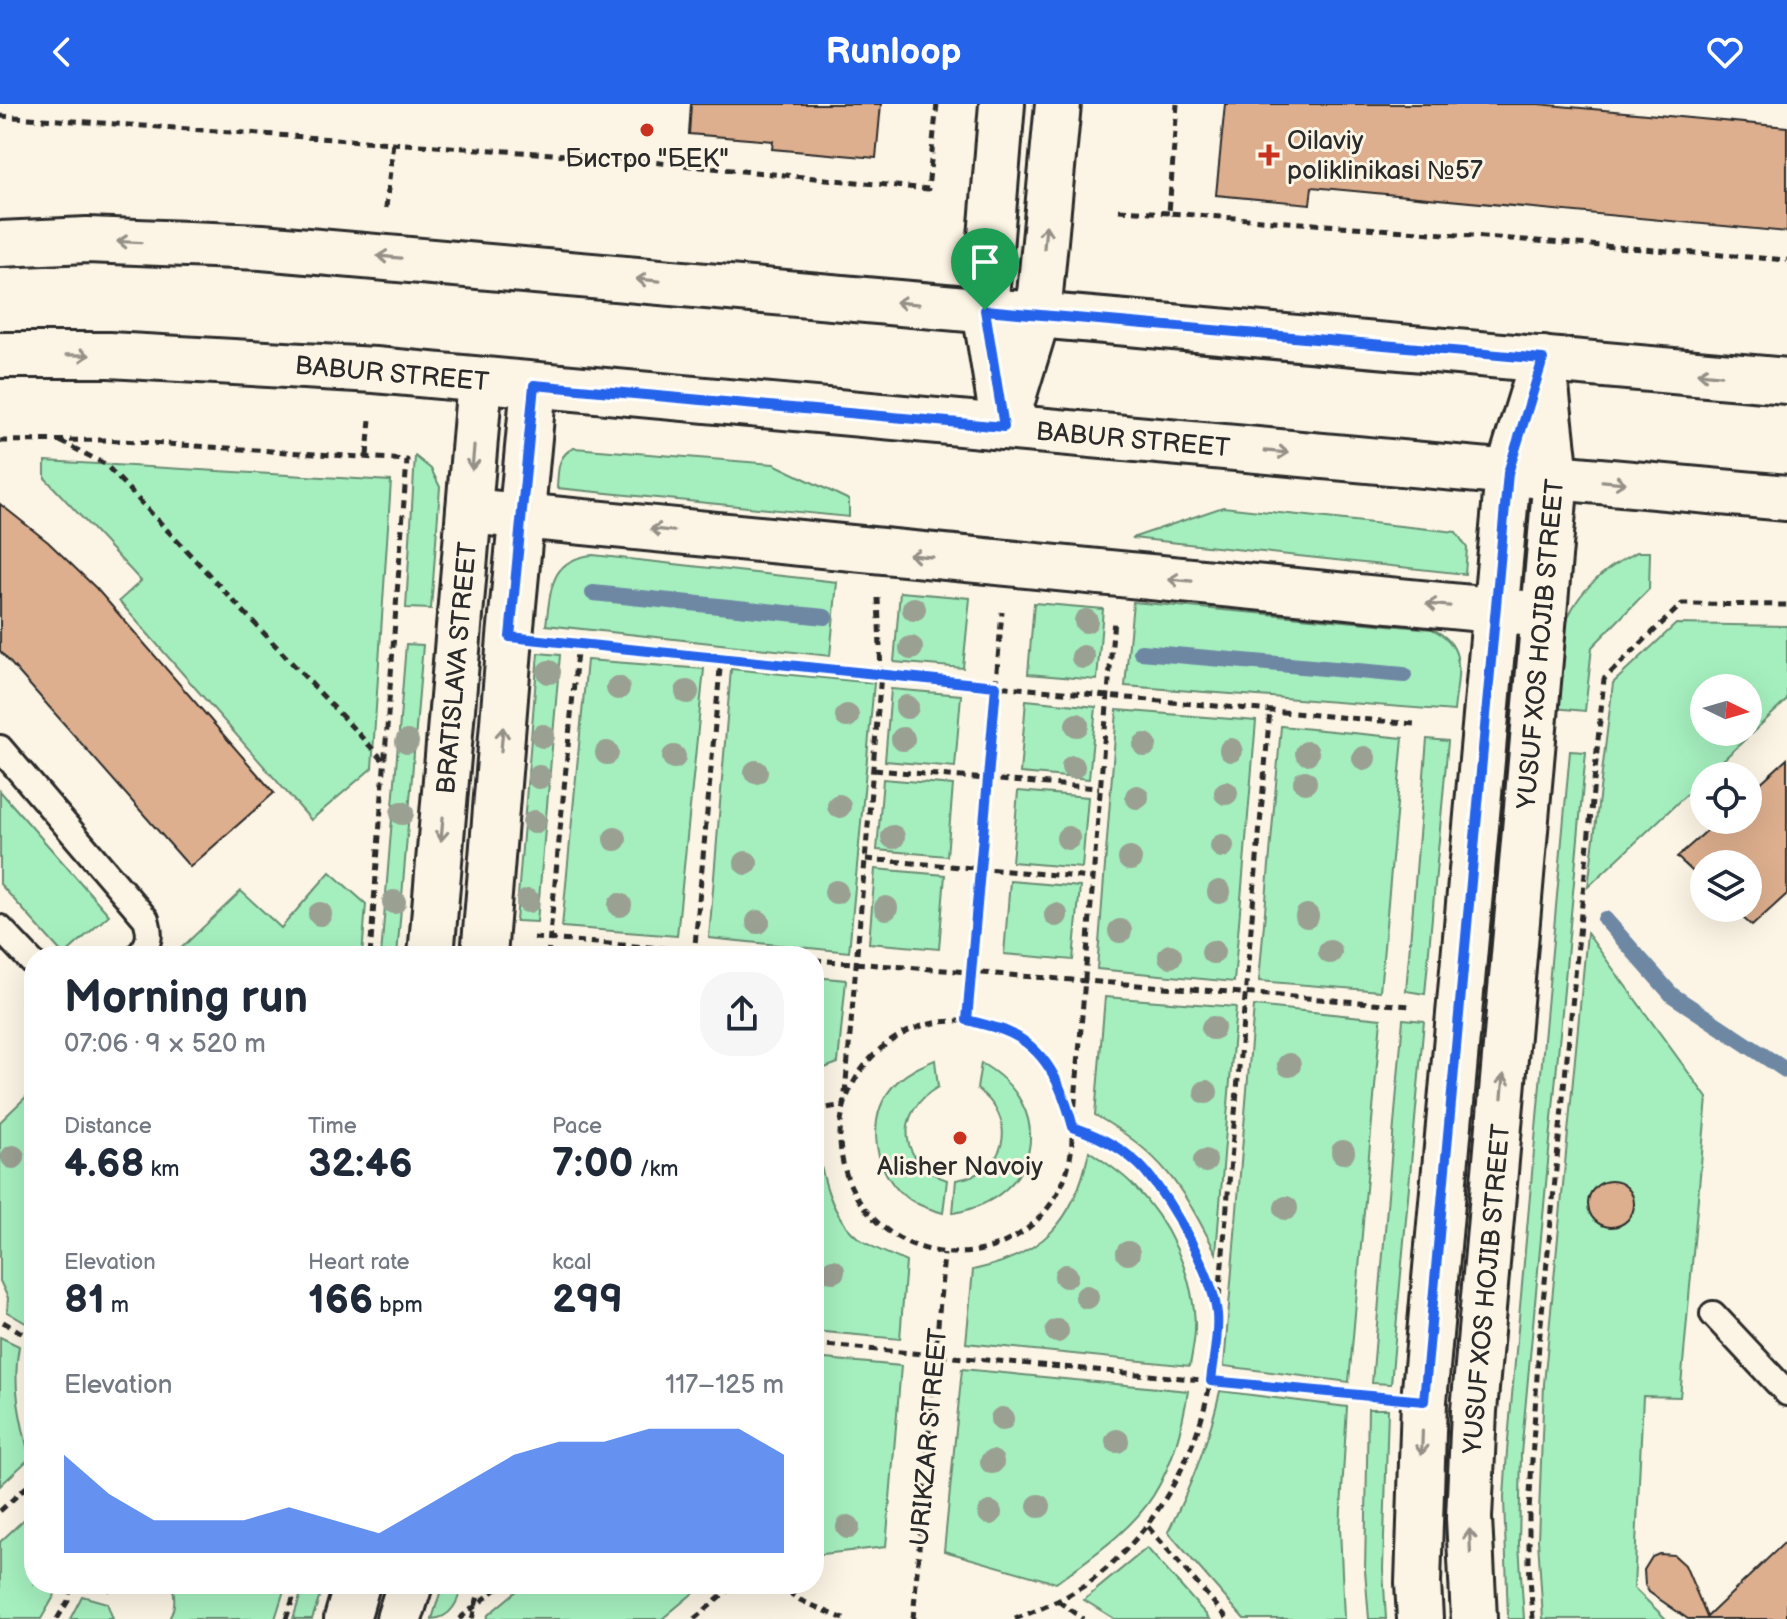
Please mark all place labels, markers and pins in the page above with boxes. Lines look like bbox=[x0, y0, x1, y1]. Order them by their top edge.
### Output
marker: Бистро "БЕК" bbox=[638, 121, 656, 139]
place label: Oilaviy poliklinikasi №57 bbox=[1287, 126, 1483, 187]
place label: Бистро "БЕК" bbox=[565, 144, 729, 175]
marker: Oilaviy poliklinikasi №57 bbox=[1258, 144, 1280, 166]
pin bbox=[951, 228, 1019, 310]
marker: Alisher Navoiy bbox=[951, 1129, 969, 1147]
place label: Alisher Navoiy bbox=[877, 1152, 1043, 1183]

